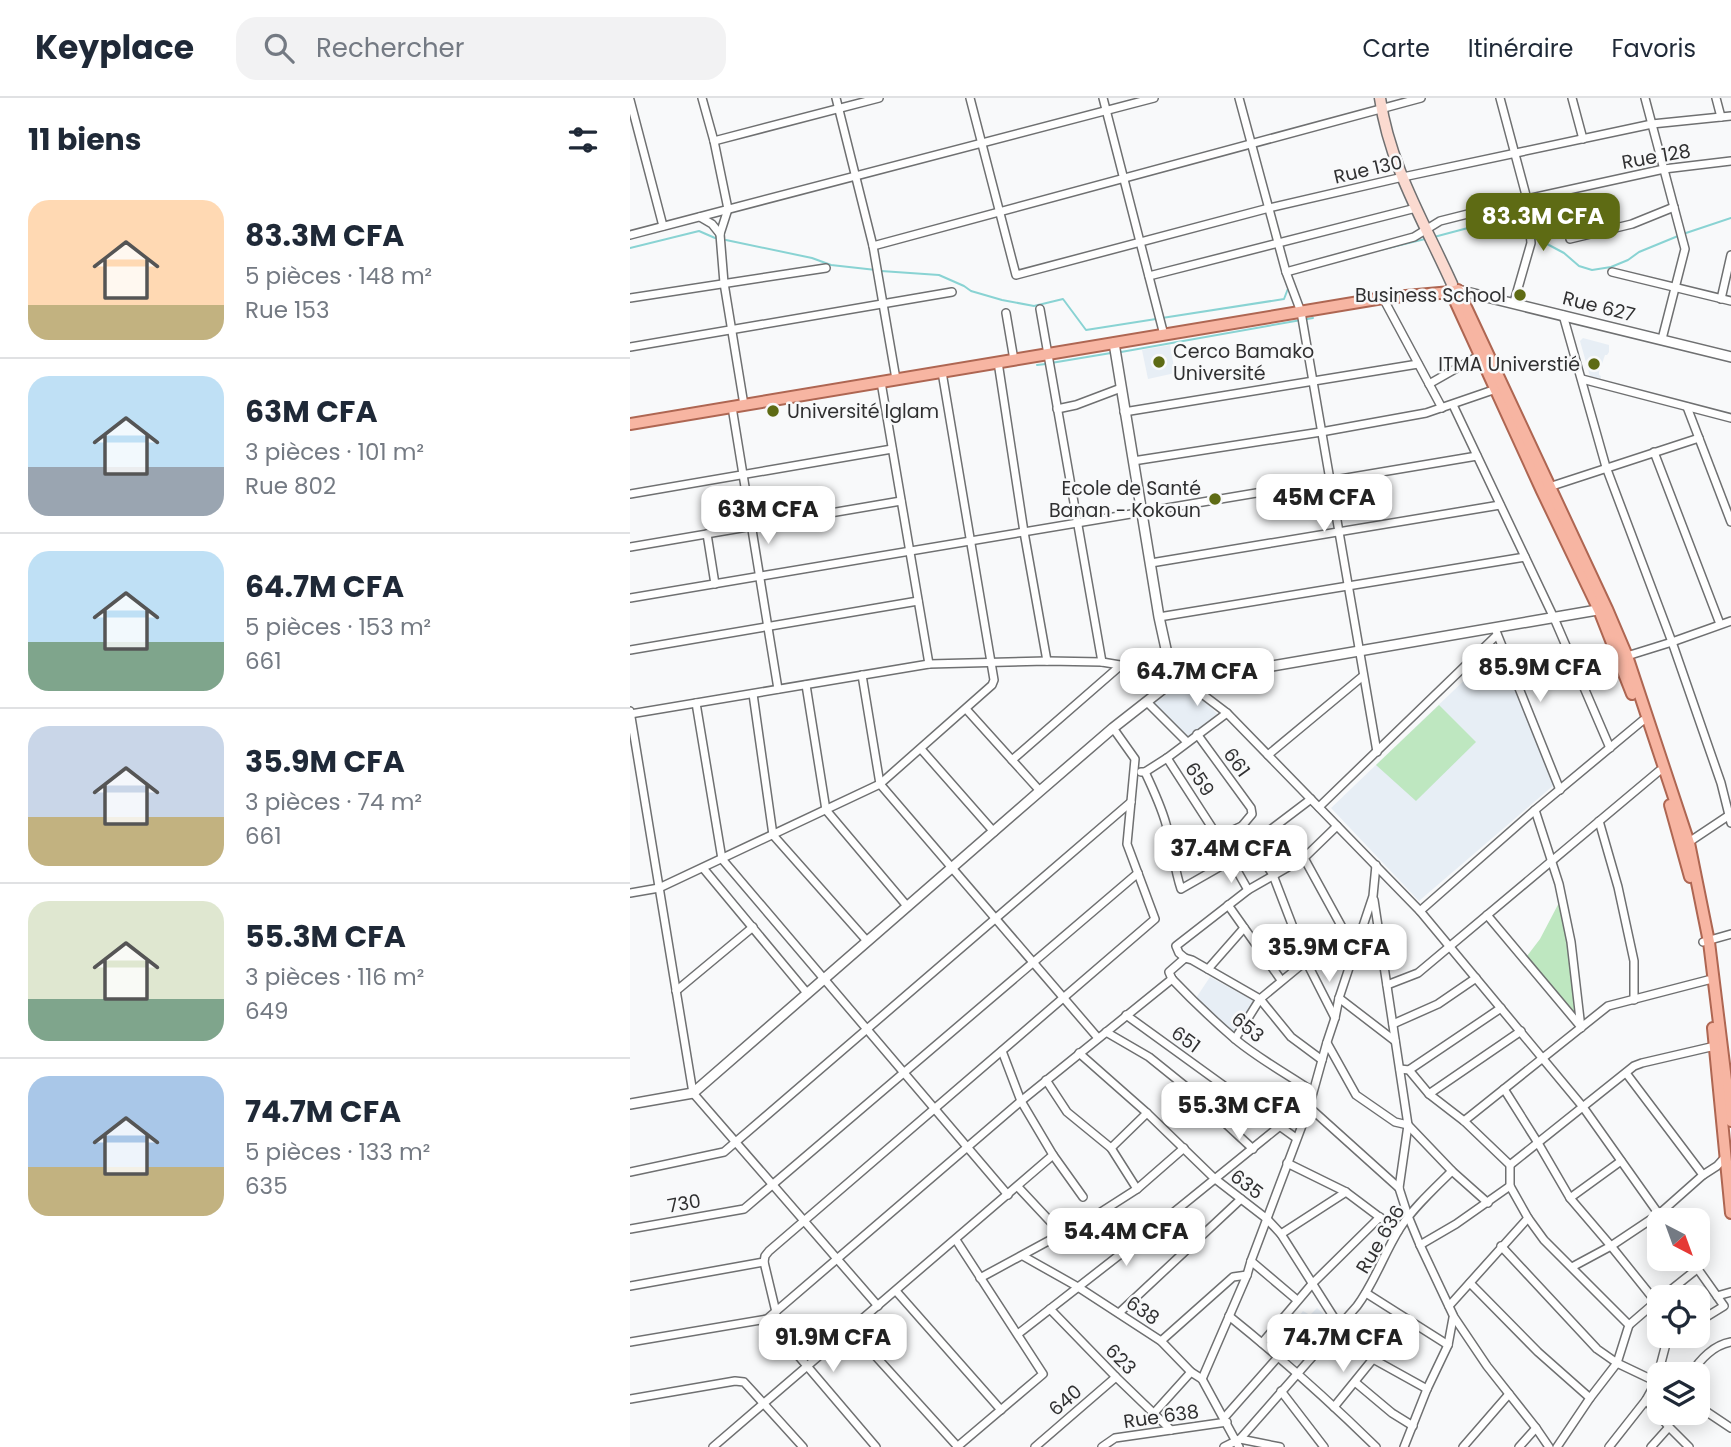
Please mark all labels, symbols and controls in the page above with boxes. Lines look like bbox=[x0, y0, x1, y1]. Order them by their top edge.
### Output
search box bbox=[236, 17, 726, 80]
text: Keyplace bbox=[35, 24, 194, 71]
icon: search bbox=[260, 29, 298, 67]
text: Rechercher bbox=[316, 30, 464, 66]
text: Carte bbox=[1362, 32, 1430, 65]
text: Itinéraire bbox=[1468, 32, 1573, 65]
text: Favoris bbox=[1611, 32, 1696, 65]
text: 11 biens bbox=[28, 118, 142, 161]
icon: filters bbox=[564, 121, 602, 159]
street label: Rue 128 bbox=[1619, 137, 1693, 176]
street label: Rue 130 bbox=[1331, 148, 1405, 190]
pin: 83.3M CFA bbox=[1463, 194, 1623, 253]
text: 83.3M CFA bbox=[1482, 200, 1604, 232]
text: 83.3M CFA bbox=[245, 214, 404, 257]
icon: home bbox=[84, 228, 168, 312]
text: 5 pièces · 148 m² bbox=[245, 260, 432, 292]
place label: Business School bbox=[1355, 282, 1506, 309]
street label: Rue 627 bbox=[1560, 284, 1638, 329]
marker: Business School bbox=[1512, 287, 1528, 303]
text: Rue 153 bbox=[245, 294, 329, 326]
place label: Cerco Bamako Université bbox=[1173, 338, 1314, 387]
place label: ITMA Universtié bbox=[1438, 351, 1580, 378]
marker: Cerco Bamako Université bbox=[1151, 354, 1167, 370]
marker: ITMA Universtié bbox=[1586, 356, 1602, 372]
text: 63M CFA bbox=[245, 390, 378, 433]
place label: Université Iglam bbox=[787, 398, 939, 425]
marker: Université Iglam bbox=[765, 403, 781, 419]
icon: home bbox=[84, 404, 168, 488]
text: 3 pièces · 101 m² bbox=[245, 436, 424, 468]
text: Rue 802 bbox=[245, 470, 336, 502]
pin: 45M CFA bbox=[1259, 474, 1389, 534]
place label: Ecole de Santé Banan - Kokoun bbox=[1049, 475, 1201, 524]
text: 45M CFA bbox=[1272, 481, 1376, 513]
pin: 63M CFA bbox=[703, 486, 833, 546]
marker: Ecole de Santé Banan - Kokoun bbox=[1207, 491, 1223, 507]
text: 63M CFA bbox=[717, 493, 819, 525]
text: 64.7M CFA bbox=[245, 565, 404, 608]
icon: home bbox=[84, 579, 168, 663]
text: 5 pièces · 153 m² bbox=[245, 611, 431, 643]
pin: 85.9M CFA bbox=[1460, 644, 1620, 704]
text: 661 bbox=[245, 645, 282, 677]
pin: 64.7M CFA bbox=[1117, 648, 1277, 708]
text: 85.9M CFA bbox=[1478, 651, 1602, 683]
text: 64.7M CFA bbox=[1136, 655, 1258, 687]
text: 35.9M CFA bbox=[245, 740, 405, 783]
street label: 661 bbox=[1217, 742, 1256, 782]
icon: home bbox=[84, 754, 168, 838]
street label: 659 bbox=[1178, 757, 1221, 802]
text: 3 pièces · 74 m² bbox=[245, 786, 422, 818]
text: 661 bbox=[245, 820, 282, 852]
pin: 37.4M CFA bbox=[1151, 826, 1311, 885]
text: 37.4M CFA bbox=[1170, 832, 1292, 864]
text: 55.3M CFA bbox=[245, 915, 406, 958]
pin: 35.9M CFA bbox=[1249, 924, 1409, 984]
icon: home bbox=[84, 929, 168, 1013]
text: 35.9M CFA bbox=[1268, 931, 1390, 963]
text: 3 pièces · 116 m² bbox=[245, 961, 424, 993]
text: 649 bbox=[245, 995, 289, 1027]
street label: 653 bbox=[1226, 1006, 1270, 1049]
street label: 651 bbox=[1166, 1020, 1206, 1059]
pin: 55.3M CFA bbox=[1159, 1082, 1319, 1142]
text: 55.3M CFA bbox=[1177, 1089, 1301, 1121]
text: 74.7M CFA bbox=[245, 1090, 401, 1133]
icon: home bbox=[84, 1104, 168, 1188]
text: 5 pièces · 133 m² bbox=[245, 1136, 430, 1168]
street label: 635 bbox=[1225, 1163, 1269, 1206]
text: 635 bbox=[245, 1170, 288, 1202]
street label: 730 bbox=[665, 1187, 703, 1220]
street label: Rue 636 bbox=[1349, 1200, 1412, 1279]
pin: 54.4M CFA bbox=[1046, 1208, 1206, 1268]
north arrow bbox=[1647, 1208, 1710, 1270]
map controls bbox=[1647, 1208, 1710, 1425]
text: 54.4M CFA bbox=[1063, 1215, 1189, 1247]
button: locate bbox=[1647, 1285, 1710, 1348]
street label: 638 bbox=[1121, 1289, 1165, 1331]
pin: 91.9M CFA bbox=[753, 1314, 913, 1374]
pin: 74.7M CFA bbox=[1263, 1314, 1423, 1374]
text: 91.9M CFA bbox=[775, 1321, 891, 1353]
text: 74.7M CFA bbox=[1283, 1321, 1403, 1353]
street label: 623 bbox=[1099, 1338, 1142, 1381]
button: layers bbox=[1647, 1362, 1710, 1425]
street label: 640 bbox=[1043, 1378, 1088, 1422]
street label: Rue 638 bbox=[1122, 1398, 1200, 1435]

